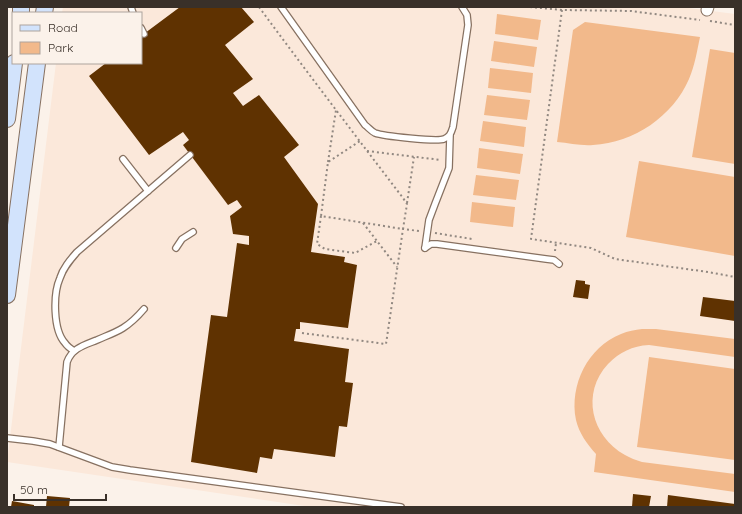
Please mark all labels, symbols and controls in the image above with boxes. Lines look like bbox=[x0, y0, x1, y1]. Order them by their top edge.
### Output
legend bbox=[12, 12, 142, 64]
text: Road bbox=[48, 20, 78, 35]
text: Park bbox=[48, 40, 73, 55]
scale bar bbox=[14, 476, 106, 502]
text: 50 m bbox=[20, 482, 48, 497]

